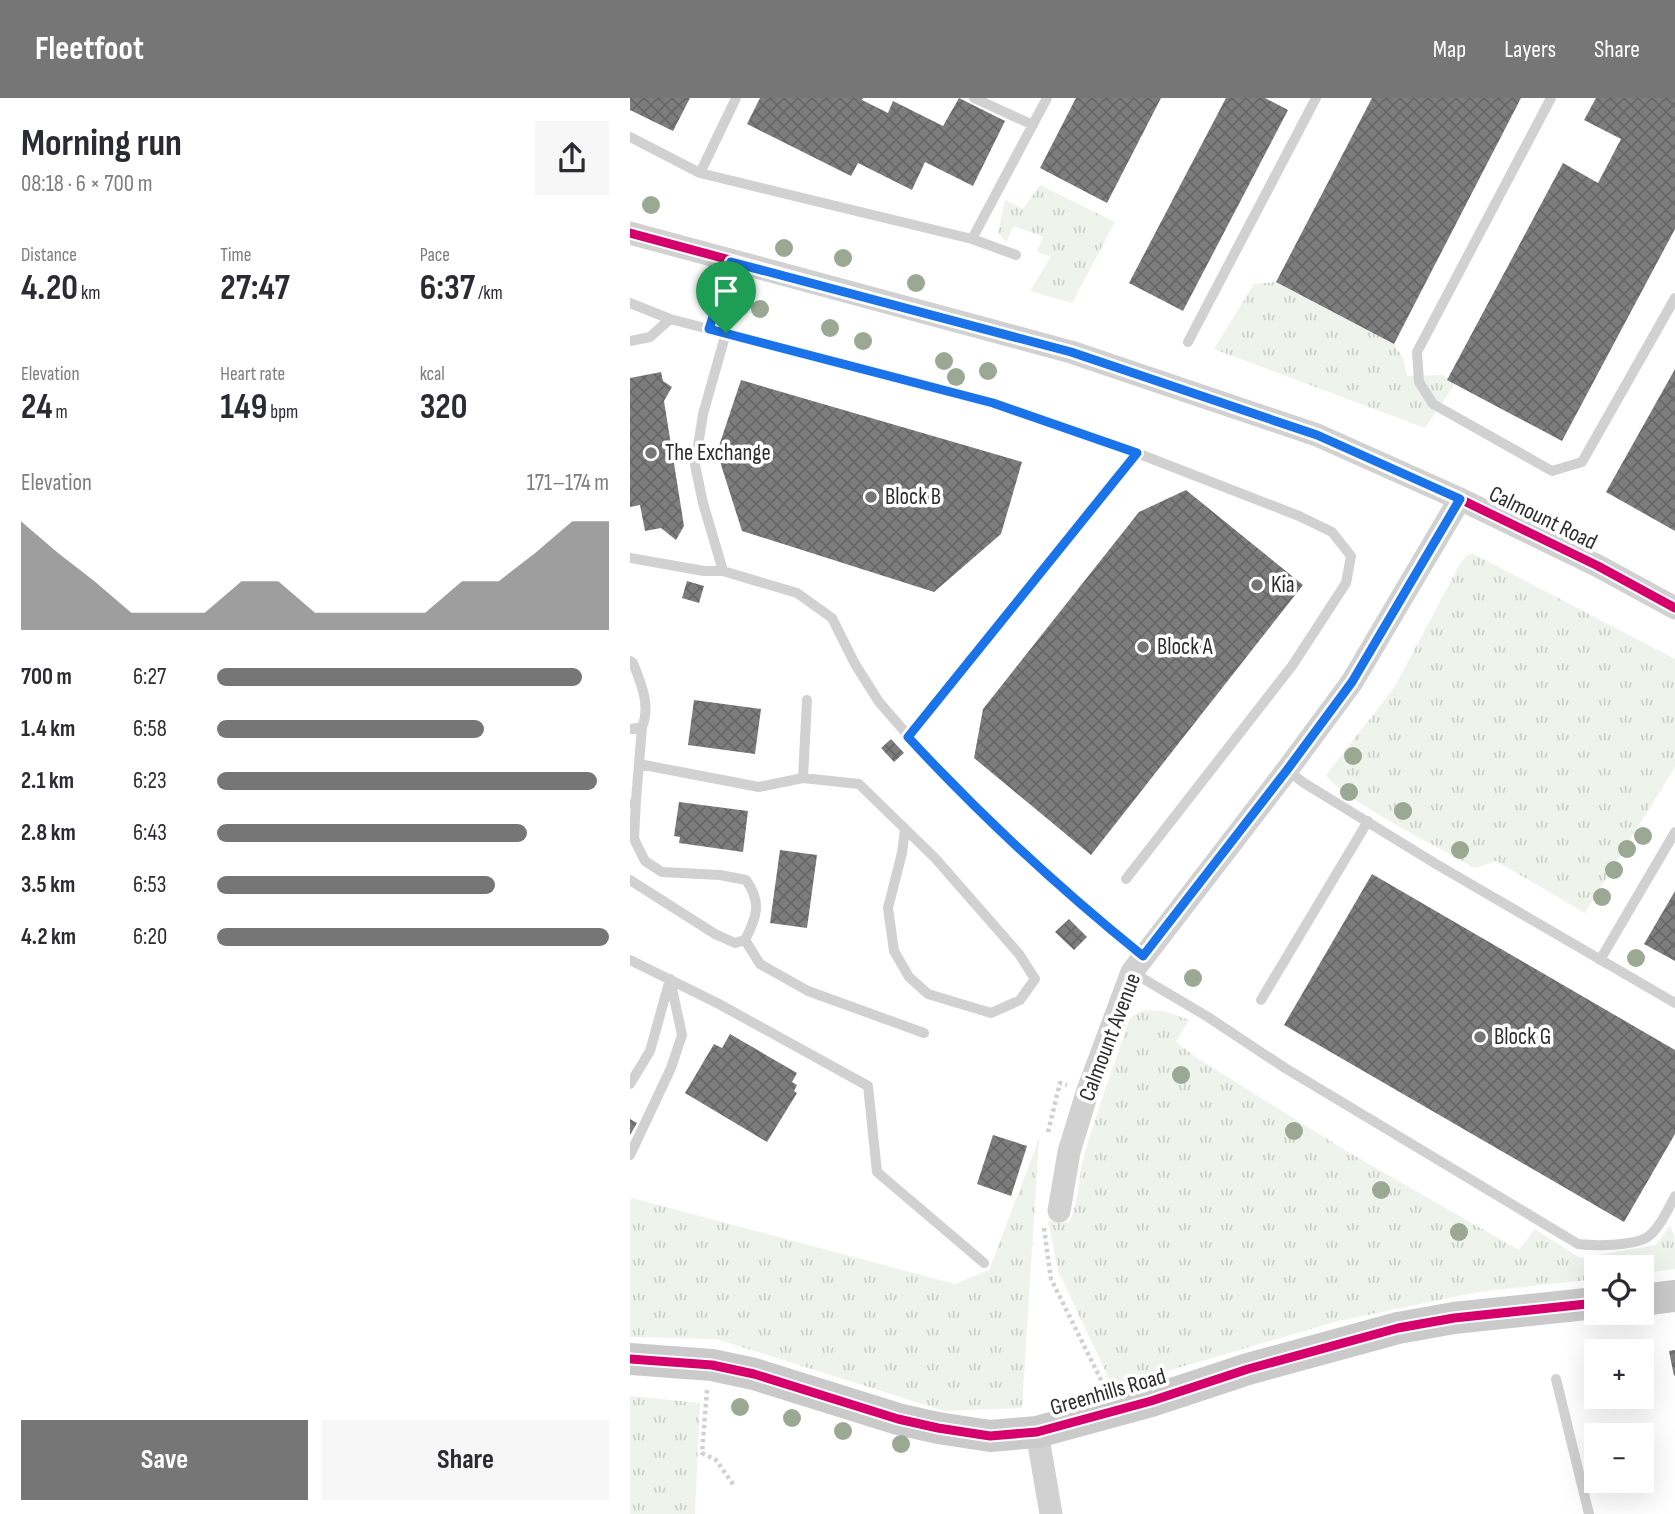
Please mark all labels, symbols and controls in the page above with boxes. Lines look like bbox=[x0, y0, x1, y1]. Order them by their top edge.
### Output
text: Fleetfoot bbox=[35, 29, 144, 69]
text: Map bbox=[1433, 35, 1466, 64]
text: Layers bbox=[1504, 35, 1556, 64]
text: Share bbox=[1594, 35, 1640, 64]
text: Morning run bbox=[21, 121, 182, 166]
button: share bbox=[535, 121, 609, 195]
text: 08:18 · 6 × 700 m bbox=[21, 170, 152, 198]
text: Distance bbox=[21, 244, 77, 267]
text: Time bbox=[220, 244, 251, 267]
text: Pace bbox=[420, 244, 450, 267]
pin bbox=[696, 261, 756, 333]
text: 4.20 bbox=[21, 267, 78, 310]
text: 27:47 bbox=[220, 267, 290, 310]
text: 6:37 bbox=[420, 267, 475, 310]
icon: arrive bbox=[707, 272, 745, 310]
text: km bbox=[78, 282, 100, 305]
text: /km bbox=[475, 282, 503, 305]
text: Elevation bbox=[21, 363, 80, 386]
text: Heart rate bbox=[220, 363, 285, 386]
text: kcal bbox=[420, 363, 445, 386]
text: 24 bbox=[21, 386, 52, 429]
text: 149 bbox=[220, 386, 267, 429]
text: 320 bbox=[420, 386, 467, 429]
text: m bbox=[52, 401, 68, 424]
text: bpm bbox=[267, 401, 298, 424]
place label: The Exchange bbox=[665, 439, 771, 467]
marker: The Exchange bbox=[643, 445, 659, 461]
text: Elevation bbox=[21, 469, 92, 497]
text: 171–174 m bbox=[527, 469, 609, 497]
street label: Calmount Road bbox=[1484, 480, 1602, 556]
place label: Block B bbox=[885, 483, 941, 511]
marker: Block B bbox=[863, 489, 879, 505]
place label: Kia bbox=[1271, 571, 1295, 599]
marker: Kia bbox=[1249, 577, 1265, 593]
place label: Block A bbox=[1157, 633, 1213, 661]
marker: Block A bbox=[1135, 639, 1151, 655]
text: 700 m bbox=[21, 663, 72, 691]
text: 6:27 bbox=[133, 663, 166, 691]
text: 1.4 km bbox=[21, 715, 75, 743]
text: 6:58 bbox=[133, 715, 167, 743]
text: 2.1 km bbox=[21, 767, 74, 795]
text: 6:23 bbox=[133, 767, 167, 795]
text: 2.8 km bbox=[21, 819, 76, 847]
text: 6:43 bbox=[133, 819, 167, 847]
text: 3.5 km bbox=[21, 871, 75, 899]
text: 6:53 bbox=[133, 871, 166, 899]
text: 4.2 km bbox=[21, 923, 76, 951]
text: 6:20 bbox=[133, 923, 167, 951]
street label: Calmount Avenue bbox=[1073, 969, 1147, 1105]
place label: Block G bbox=[1494, 1023, 1551, 1051]
marker: Block G bbox=[1472, 1029, 1488, 1045]
map controls bbox=[1584, 1255, 1654, 1493]
button: locate bbox=[1584, 1255, 1654, 1325]
button: + bbox=[1584, 1339, 1654, 1409]
street label: Greenhills Road bbox=[1047, 1362, 1169, 1422]
button: Save bbox=[21, 1420, 308, 1500]
button: Share bbox=[322, 1420, 609, 1500]
button: − bbox=[1584, 1423, 1654, 1493]

